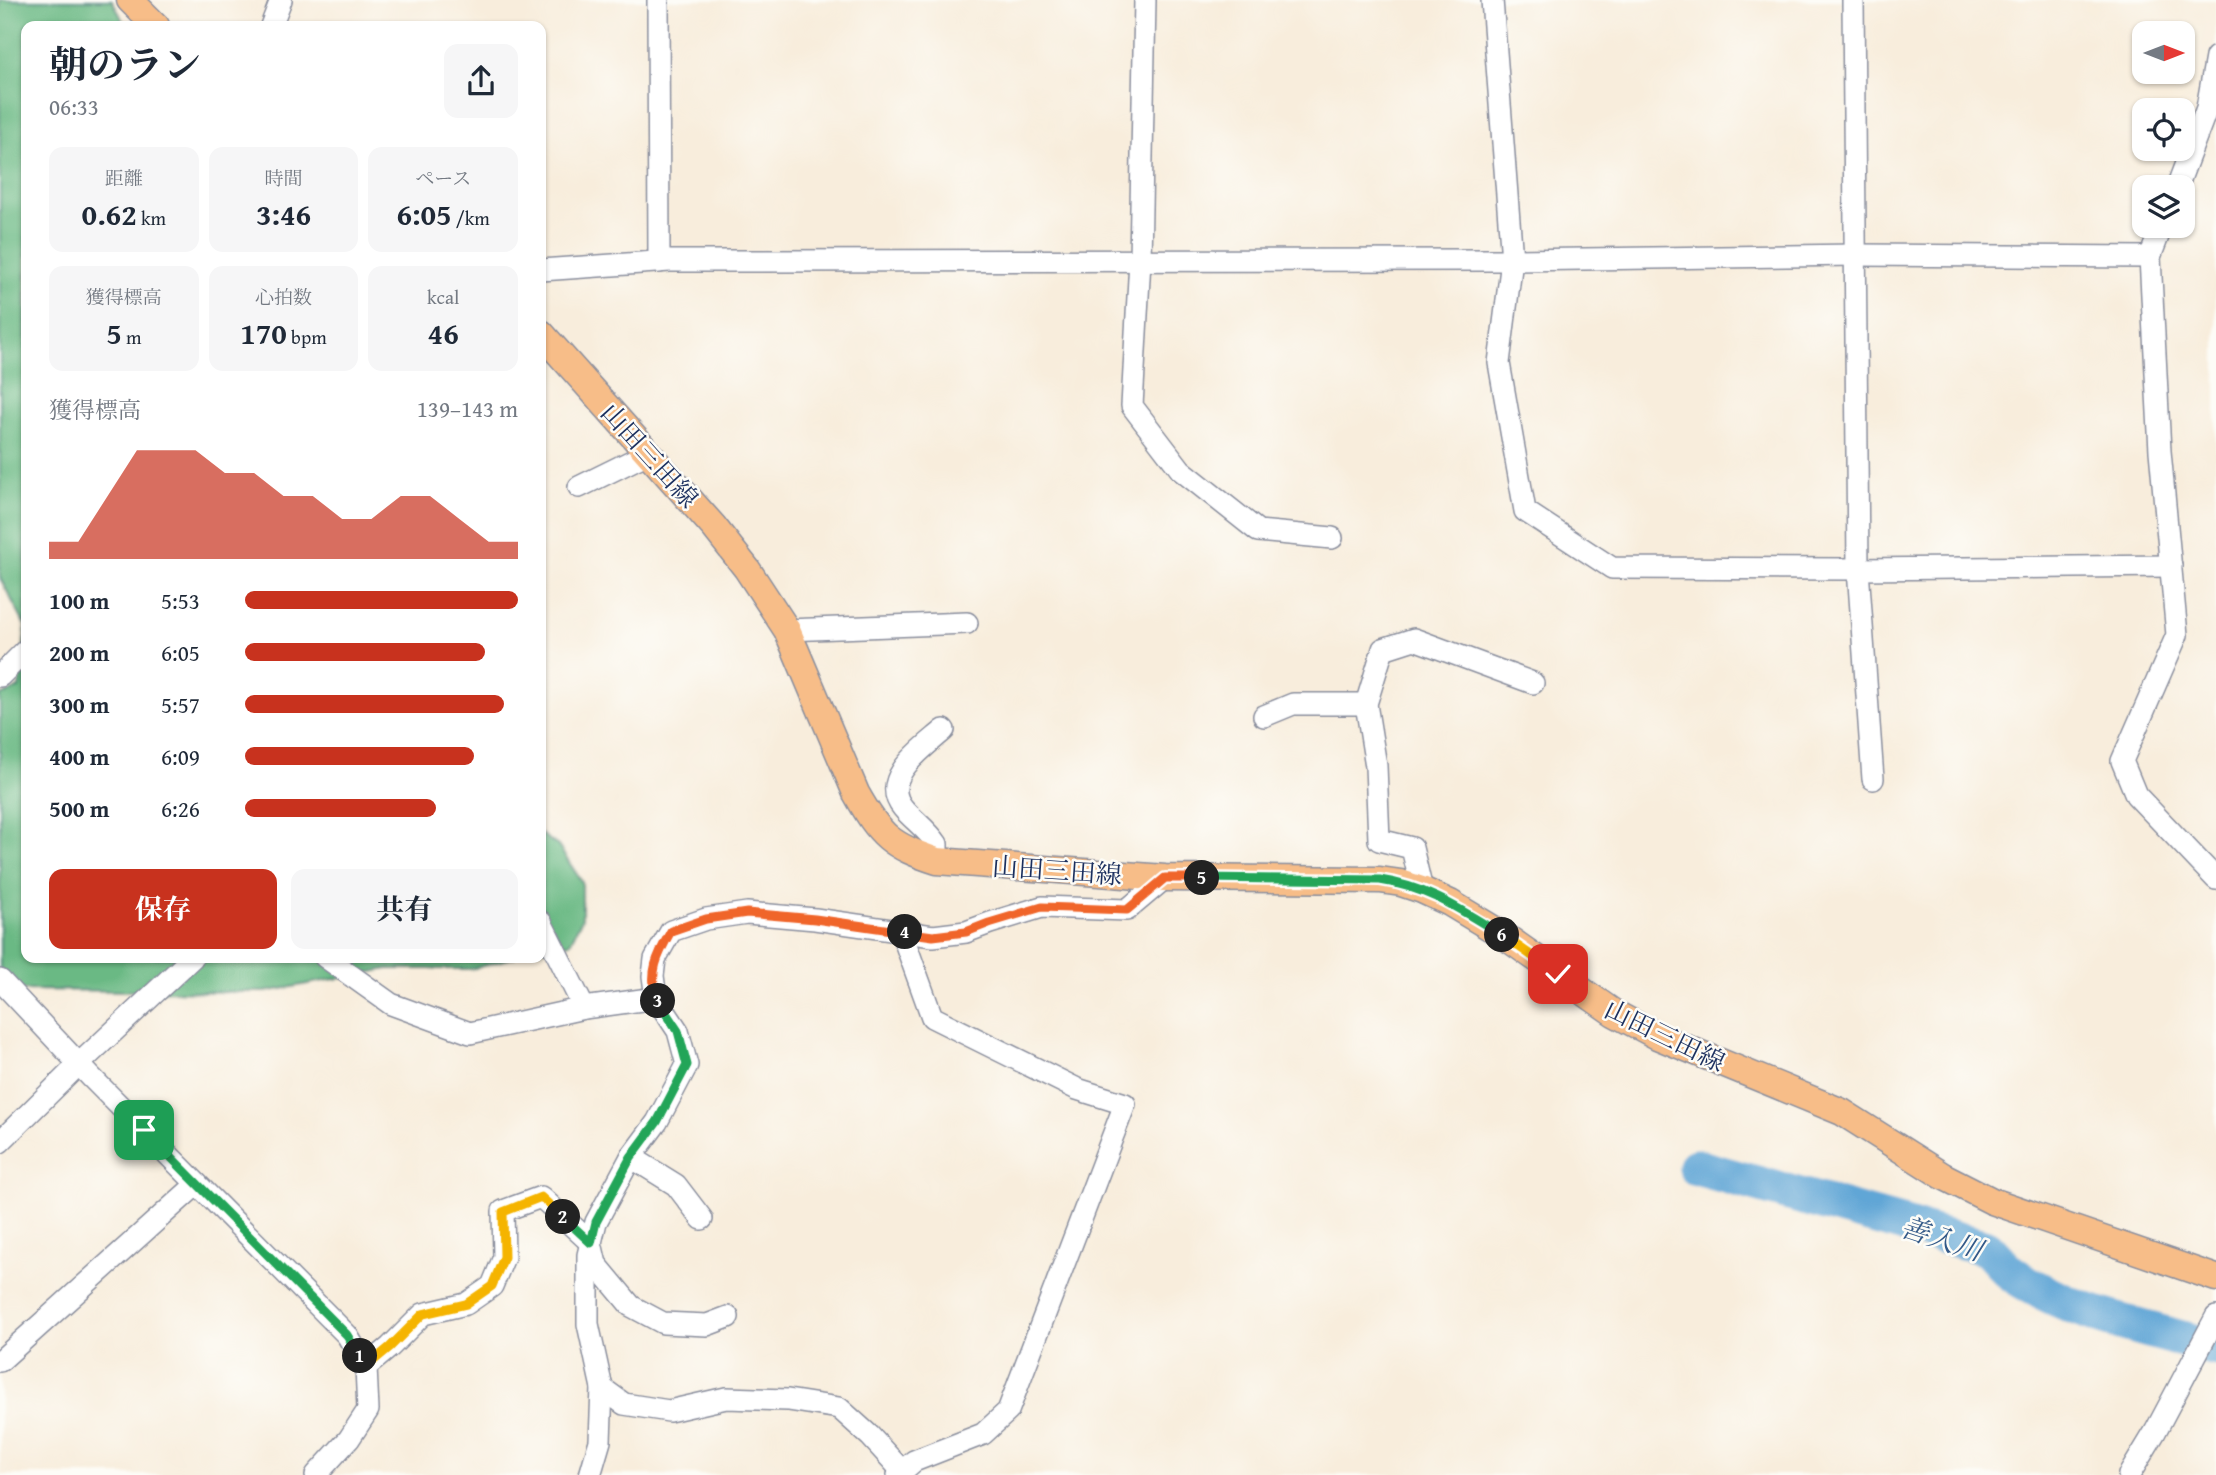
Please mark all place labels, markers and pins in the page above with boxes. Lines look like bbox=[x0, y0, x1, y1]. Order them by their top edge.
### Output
pin: 5 bbox=[1184, 860, 1220, 896]
pin: 4 bbox=[888, 914, 922, 950]
pin: 6 bbox=[1484, 918, 1520, 953]
pin bbox=[1528, 944, 1588, 1004]
pin: 3 bbox=[640, 984, 676, 1018]
pin bbox=[114, 1100, 174, 1160]
pin: 2 bbox=[546, 1200, 580, 1234]
pin: 1 bbox=[342, 1338, 378, 1374]

